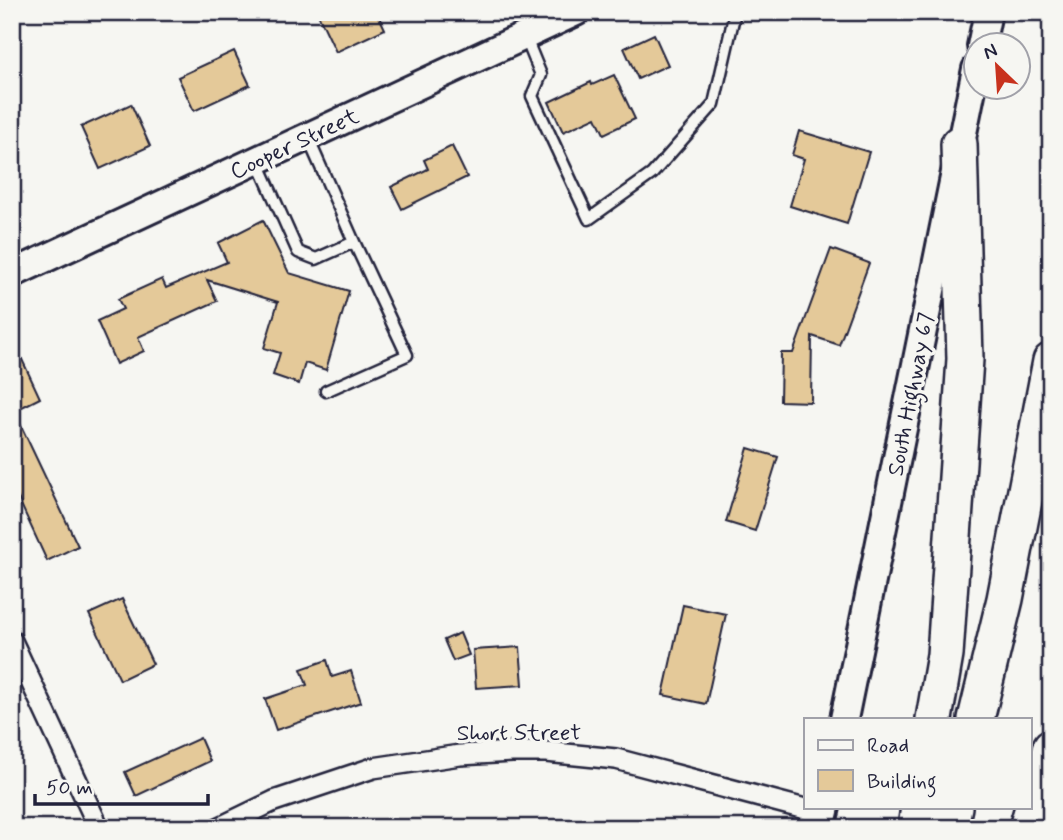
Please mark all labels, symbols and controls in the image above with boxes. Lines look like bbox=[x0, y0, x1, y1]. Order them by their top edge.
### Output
north arrow bbox=[962, 32, 1032, 102]
text: N bbox=[979, 38, 1001, 66]
street label: Cooper Street bbox=[226, 102, 364, 188]
street label: South Highway 67 bbox=[881, 310, 944, 479]
legend bbox=[804, 718, 1032, 808]
street label: Short Street bbox=[457, 719, 581, 749]
text: Road bbox=[867, 732, 909, 760]
scale bar bbox=[35, 763, 208, 807]
text: Building bbox=[867, 768, 937, 798]
text: 50 m bbox=[46, 774, 93, 802]

